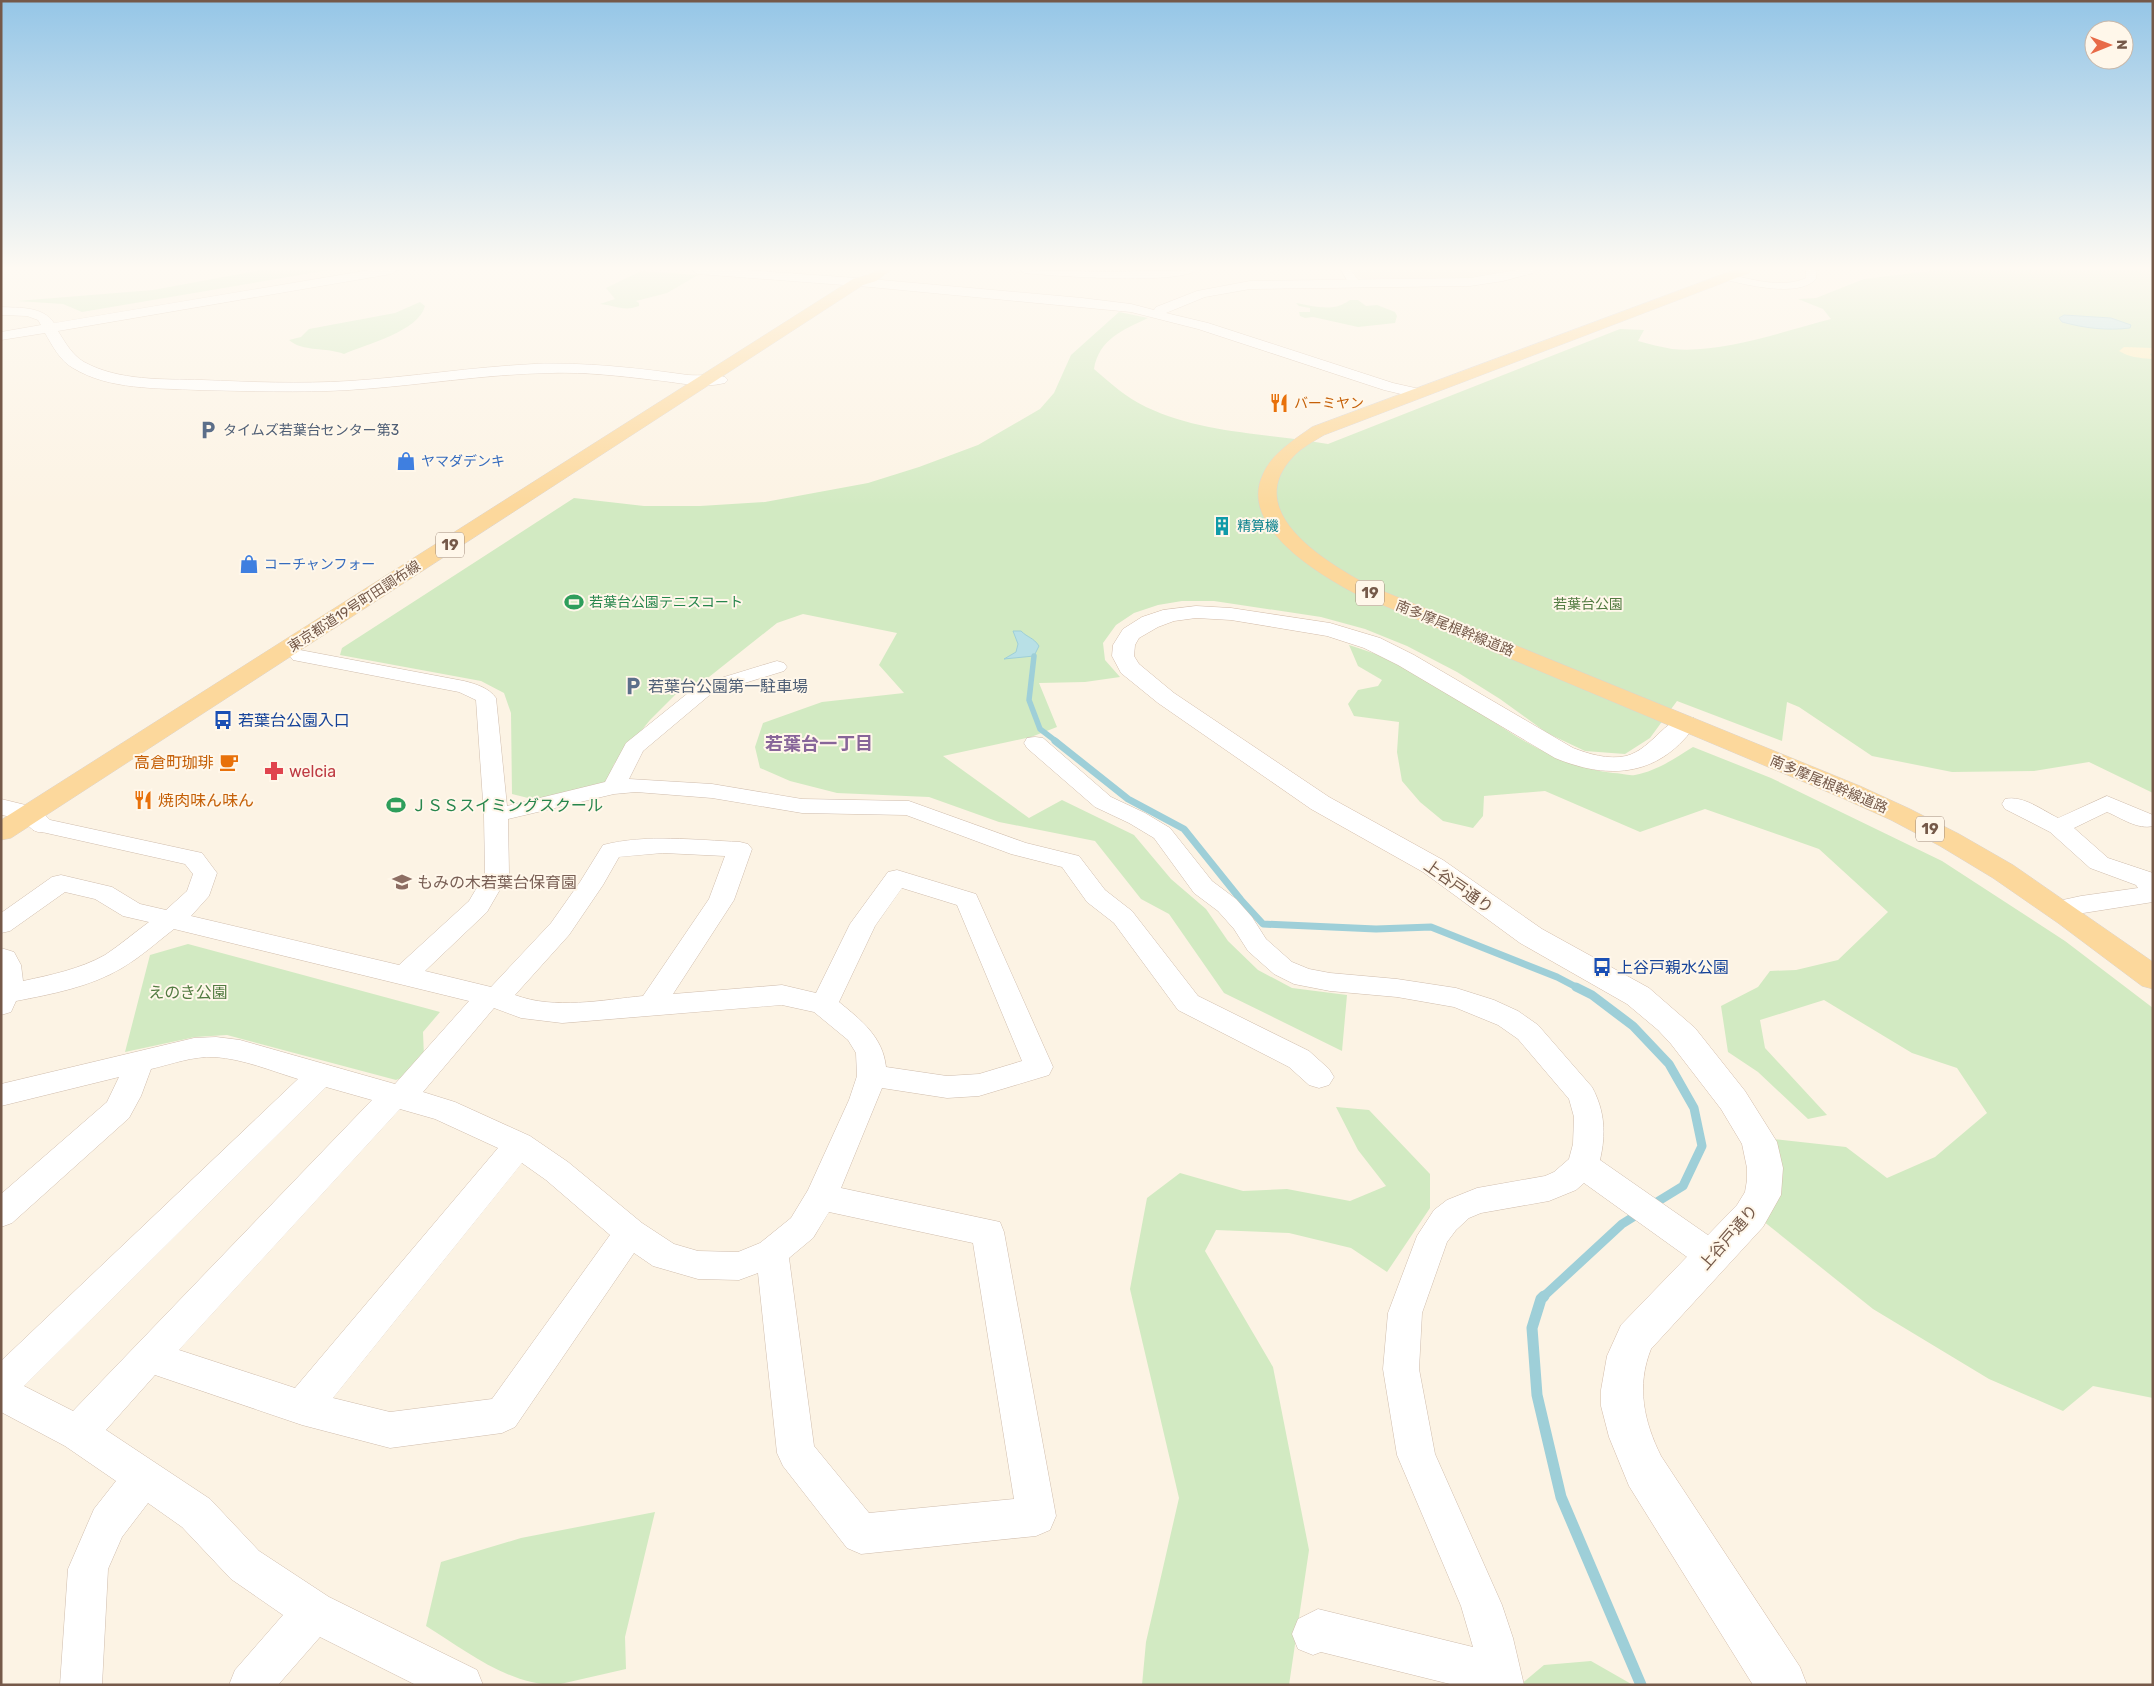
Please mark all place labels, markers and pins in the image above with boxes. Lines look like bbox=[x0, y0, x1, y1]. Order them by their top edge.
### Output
restaurant icon: バーミヤン bbox=[1268, 392, 1290, 414]
place label: バーミヤン bbox=[1294, 395, 1364, 412]
parking icon: タイムズ若葉台センター第3 bbox=[197, 419, 219, 441]
place label: タイムズ若葉台センター第3 bbox=[223, 422, 399, 439]
shop icon: ヤマダデンキ bbox=[395, 450, 417, 472]
place label: ヤマダデンキ bbox=[421, 453, 505, 470]
building icon: 精算機 bbox=[1211, 515, 1233, 537]
place label: 精算機 bbox=[1237, 518, 1279, 535]
shop icon: コーチャンフォー bbox=[238, 553, 260, 575]
place label: コーチャンフォー bbox=[264, 556, 375, 573]
sports icon: 若葉台公園テニスコート bbox=[563, 591, 585, 613]
place label: 若葉台公園テニスコート bbox=[589, 594, 743, 611]
parking icon: 若葉台公園第一駐車場 bbox=[622, 675, 644, 697]
place label: 若葉台公園第一駐車場 bbox=[648, 677, 808, 696]
bus stop icon: 若葉台公園入口 bbox=[212, 709, 234, 731]
place label: 若葉台公園入口 bbox=[238, 711, 350, 730]
cafe icon: 高倉町珈琲 bbox=[218, 751, 240, 773]
place label: 高倉町珈琲 bbox=[134, 753, 214, 772]
pharmacy icon: welcia bbox=[263, 760, 285, 782]
place label: welcia bbox=[289, 762, 336, 781]
restaurant icon: 焼肉味ん味ん bbox=[132, 789, 154, 811]
place label: 焼肉味ん味ん bbox=[158, 791, 254, 810]
sports icon: ＪＳＳスイミングスクール bbox=[385, 794, 407, 816]
place label: ＪＳＳスイミングスクール bbox=[411, 796, 603, 815]
school or university icon: もみの木若葉台保育園 bbox=[391, 871, 413, 893]
place label: もみの木若葉台保育園 bbox=[417, 873, 577, 892]
bus stop icon: 上谷戸親水公園 bbox=[1591, 956, 1613, 978]
place label: 上谷戸親水公園 bbox=[1617, 958, 1729, 977]

